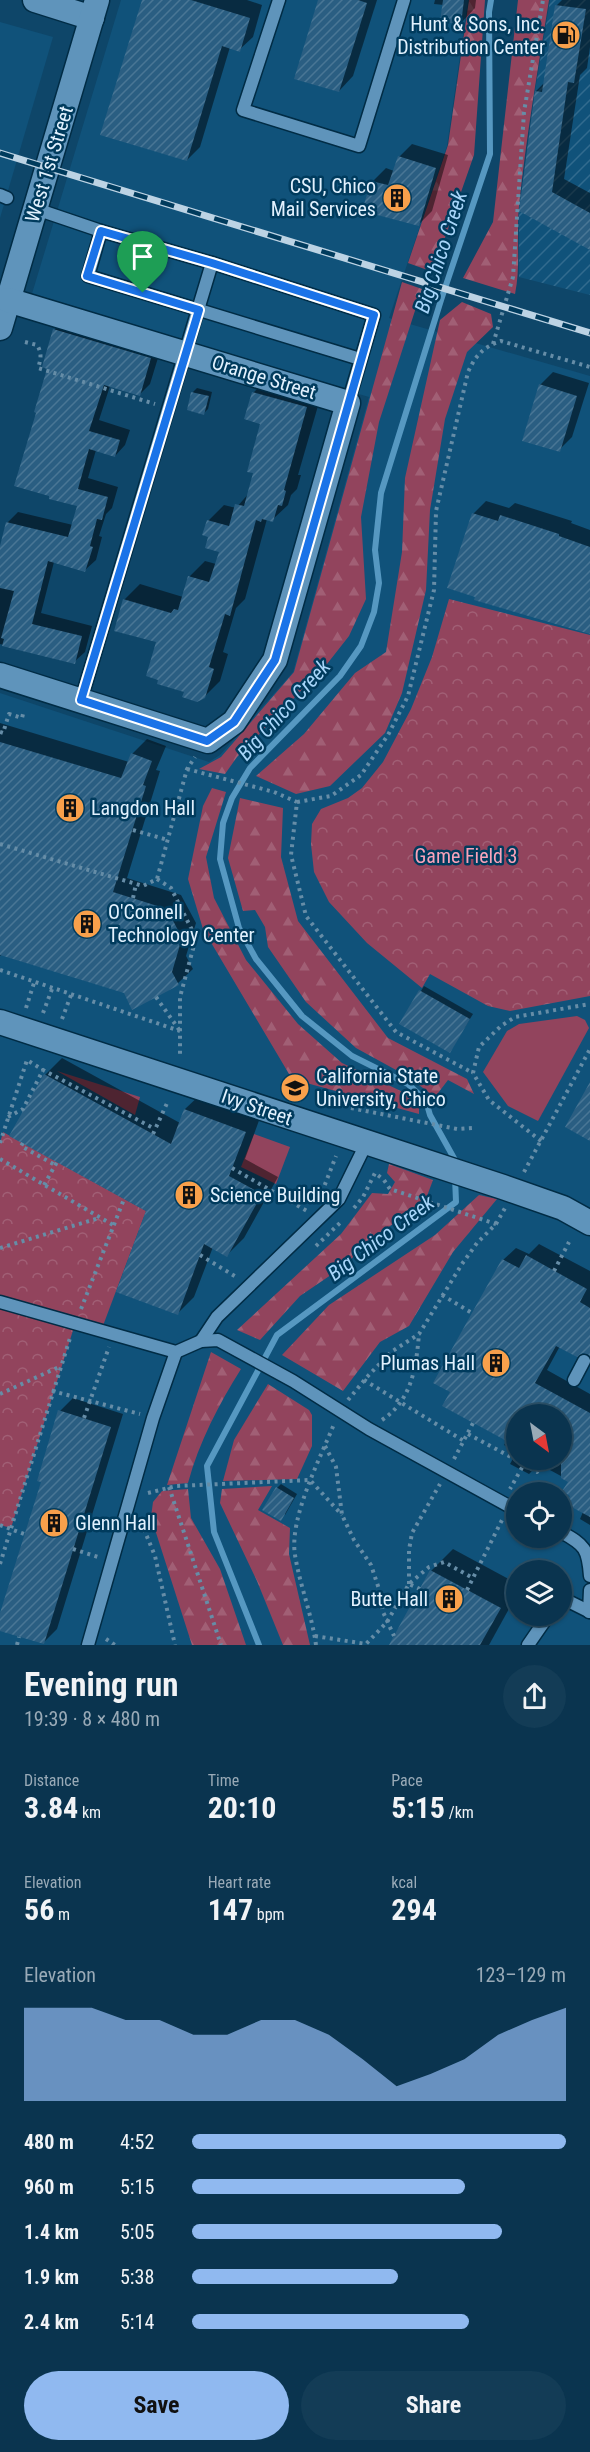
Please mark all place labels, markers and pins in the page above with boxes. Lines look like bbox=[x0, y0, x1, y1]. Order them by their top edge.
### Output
place label: Hunt & Sons, Inc. Distribution Center bbox=[397, 12, 545, 59]
fuel station icon: Hunt & Sons, Inc. Distribution Center bbox=[550, 19, 582, 51]
place label: CSU, Chico Mail Services bbox=[271, 174, 376, 221]
building icon: CSU, Chico Mail Services bbox=[381, 182, 413, 214]
pin bbox=[117, 231, 168, 293]
building icon: Langdon Hall bbox=[54, 792, 86, 824]
place label: Langdon Hall bbox=[91, 796, 195, 820]
place label: O'Connell Technology Center bbox=[108, 900, 255, 947]
building icon: O'Connell Technology Center bbox=[71, 908, 103, 940]
place label: California State University, Chico bbox=[316, 1064, 446, 1111]
school or university icon: California State University, Chico bbox=[279, 1072, 311, 1104]
building icon: Science Building bbox=[173, 1179, 205, 1211]
place label: Science Building bbox=[210, 1183, 340, 1207]
building icon: Plumas Hall bbox=[480, 1347, 512, 1379]
place label: Plumas Hall bbox=[380, 1351, 475, 1375]
building icon: Glenn Hall bbox=[38, 1507, 70, 1539]
place label: Glenn Hall bbox=[75, 1511, 156, 1535]
building icon: Butte Hall bbox=[433, 1583, 465, 1615]
place label: Butte Hall bbox=[350, 1587, 428, 1611]

